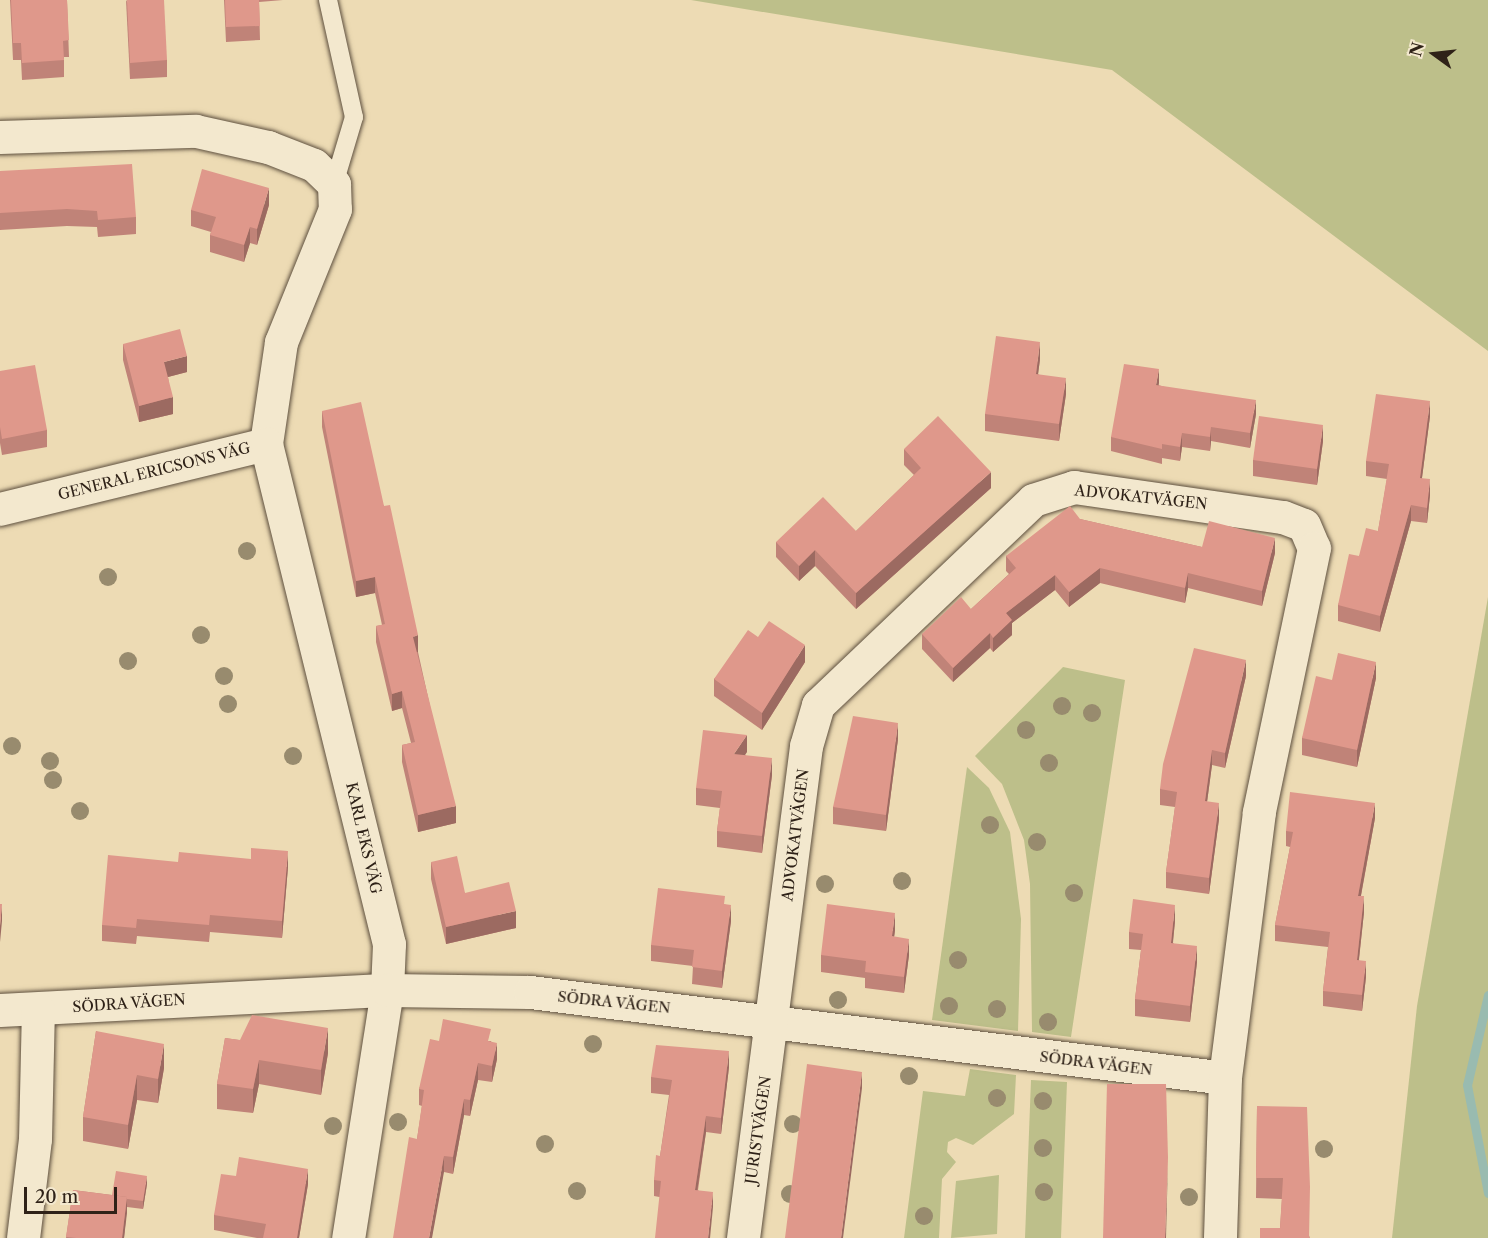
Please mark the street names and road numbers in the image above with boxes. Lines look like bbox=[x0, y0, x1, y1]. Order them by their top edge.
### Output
street label: GENERAL ERICSONS VÄG bbox=[56, 438, 252, 504]
street label: ADVOKATVÄGEN bbox=[1074, 481, 1208, 513]
street label: ADVOKATVÄGEN bbox=[778, 768, 812, 902]
street label: KARL EKS VÄG bbox=[342, 780, 386, 896]
street label: SÖDRA VÄGEN bbox=[556, 987, 672, 1017]
street label: SÖDRA VÄGEN bbox=[71, 990, 187, 1016]
street label: SÖDRA VÄGEN bbox=[1038, 1047, 1154, 1079]
street label: JURISTVÄGEN bbox=[742, 1075, 774, 1185]

